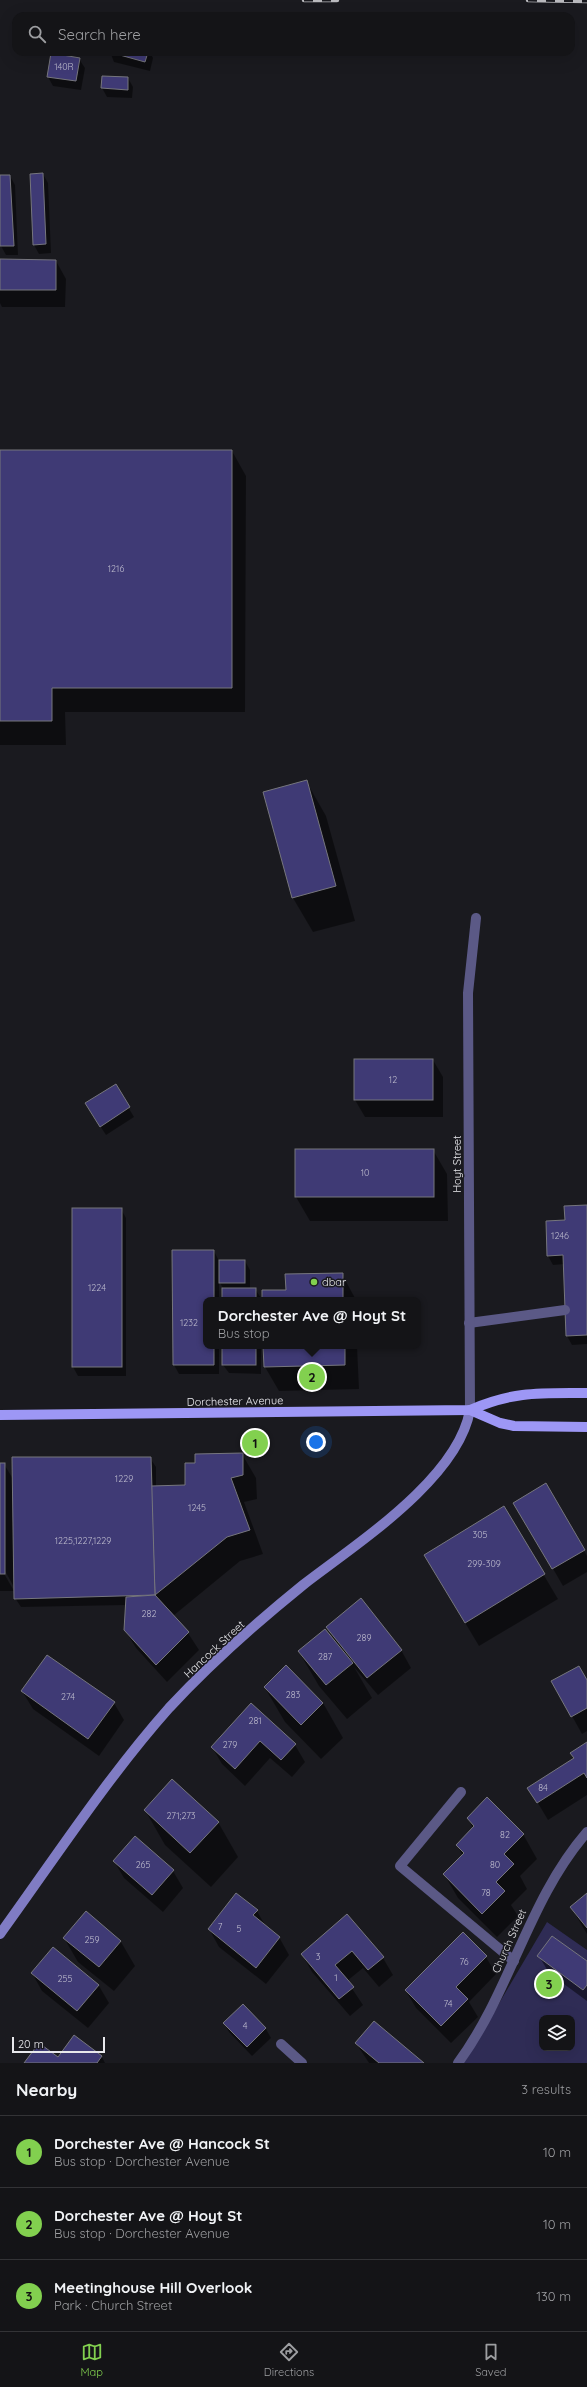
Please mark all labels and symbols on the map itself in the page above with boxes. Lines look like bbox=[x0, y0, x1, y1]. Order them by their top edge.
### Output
house number: 140R bbox=[54, 61, 74, 72]
house number: 1216 bbox=[108, 563, 124, 574]
house number: 12 bbox=[389, 1074, 397, 1085]
street label: Hoyt Street bbox=[450, 1135, 464, 1193]
house number: 10 bbox=[361, 1167, 369, 1178]
house number: 1246 bbox=[551, 1230, 569, 1241]
place label: dbar bbox=[322, 1275, 347, 1289]
marker: dbar bbox=[309, 1277, 319, 1287]
house number: 1224 bbox=[88, 1282, 106, 1293]
house number: 1232 bbox=[180, 1317, 198, 1328]
pin: 2 bbox=[299, 1362, 325, 1392]
street label: Dorchester Avenue bbox=[187, 1393, 283, 1409]
pin: 1 bbox=[242, 1428, 268, 1458]
your location bbox=[306, 1432, 326, 1452]
house number: 1229 bbox=[115, 1473, 133, 1484]
house number: 1245 bbox=[188, 1502, 206, 1513]
house number: 305 bbox=[473, 1529, 488, 1540]
house number: 1225,1227,1229 bbox=[55, 1535, 111, 1546]
house number: 299-309 bbox=[467, 1558, 501, 1569]
house number: 282 bbox=[142, 1608, 156, 1619]
street label: Hancock Street bbox=[181, 1617, 247, 1681]
house number: 289 bbox=[357, 1632, 371, 1643]
house number: 287 bbox=[318, 1651, 332, 1662]
house number: 283 bbox=[286, 1689, 301, 1700]
house number: 274 bbox=[61, 1691, 75, 1702]
house number: 281 bbox=[248, 1715, 262, 1726]
house number: 279 bbox=[223, 1739, 237, 1750]
house number: 84 bbox=[538, 1782, 548, 1793]
house number: 271;273 bbox=[166, 1810, 196, 1821]
house number: 82 bbox=[500, 1829, 510, 1840]
house number: 265 bbox=[136, 1859, 150, 1870]
house number: 80 bbox=[490, 1859, 500, 1870]
house number: 78 bbox=[481, 1887, 491, 1898]
street label: Church Street bbox=[489, 1907, 529, 1975]
house number: 7 bbox=[218, 1921, 223, 1932]
house number: 5 bbox=[237, 1923, 242, 1934]
house number: 259 bbox=[85, 1934, 99, 1945]
house number: 3 bbox=[316, 1951, 321, 1962]
house number: 76 bbox=[459, 1956, 469, 1967]
pin: 3 bbox=[536, 1969, 562, 1999]
house number: 1 bbox=[334, 1972, 338, 1983]
house number: 255 bbox=[58, 1973, 72, 1984]
house number: 74 bbox=[443, 1998, 453, 2009]
house number: 4 bbox=[243, 2020, 248, 2031]
scale bar bbox=[12, 2035, 105, 2054]

